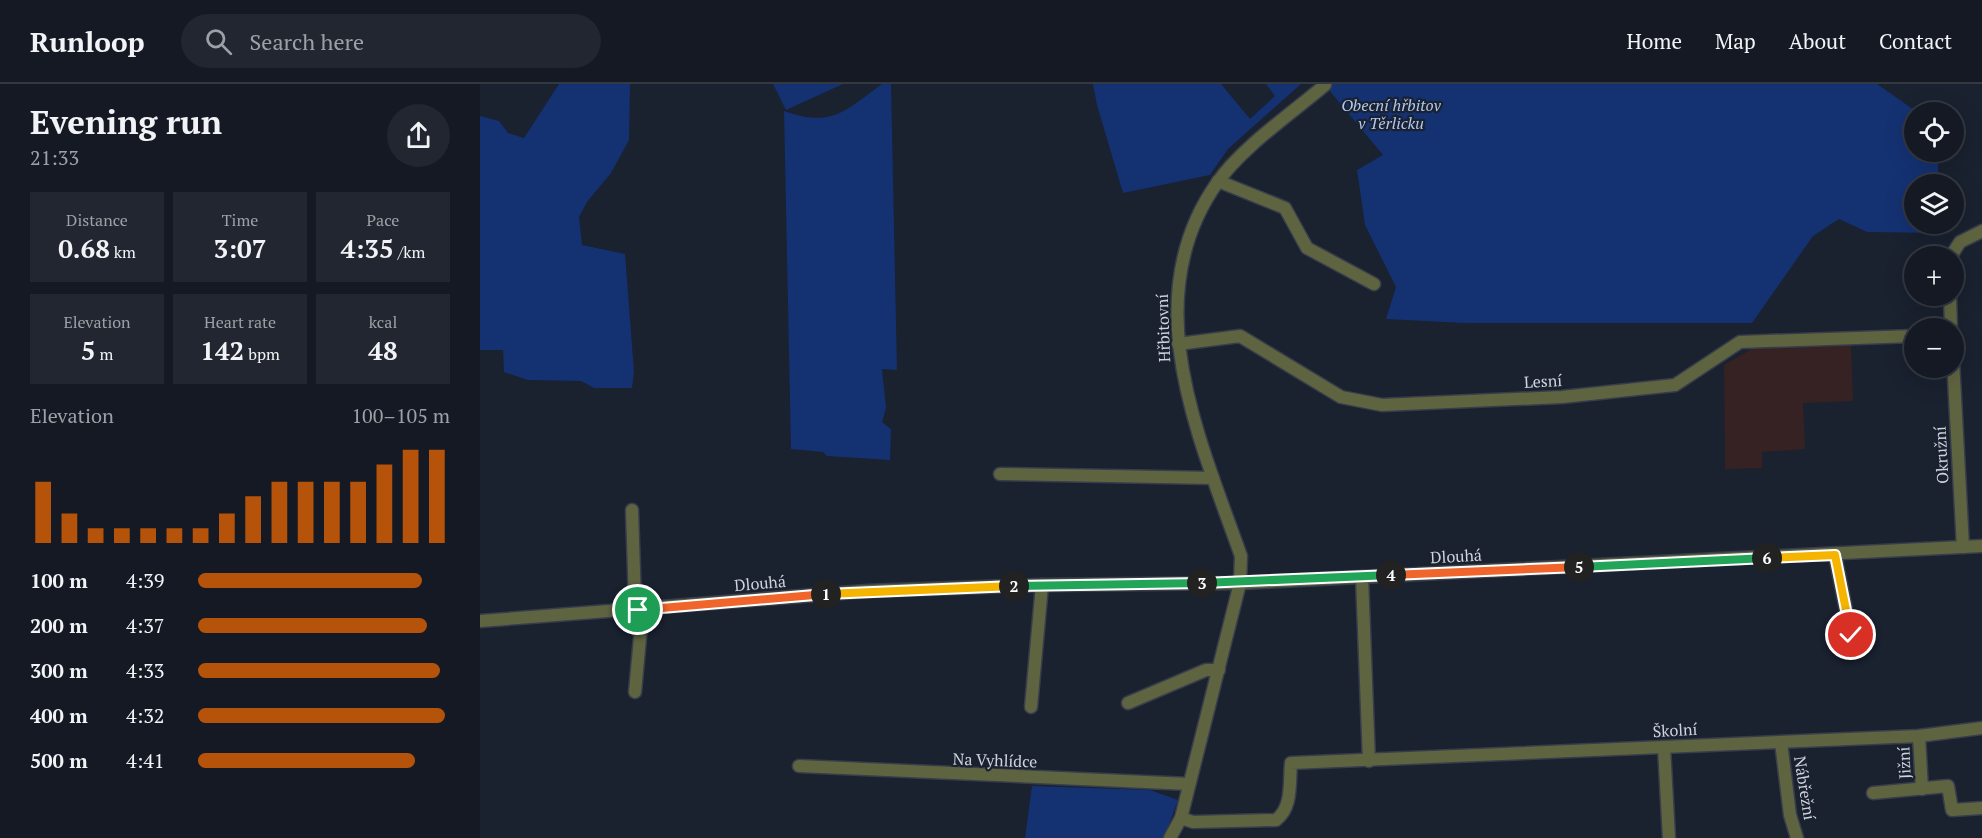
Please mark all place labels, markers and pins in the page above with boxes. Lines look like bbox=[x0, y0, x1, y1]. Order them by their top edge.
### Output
pin: 6 bbox=[1752, 543, 1782, 573]
pin: 5 bbox=[1564, 552, 1594, 582]
pin: 4 bbox=[1376, 560, 1406, 590]
pin: 3 bbox=[1187, 568, 1217, 598]
pin: 2 bbox=[999, 571, 1029, 601]
pin: 1 bbox=[811, 579, 841, 609]
pin bbox=[612, 584, 663, 635]
pin bbox=[1825, 609, 1876, 660]

